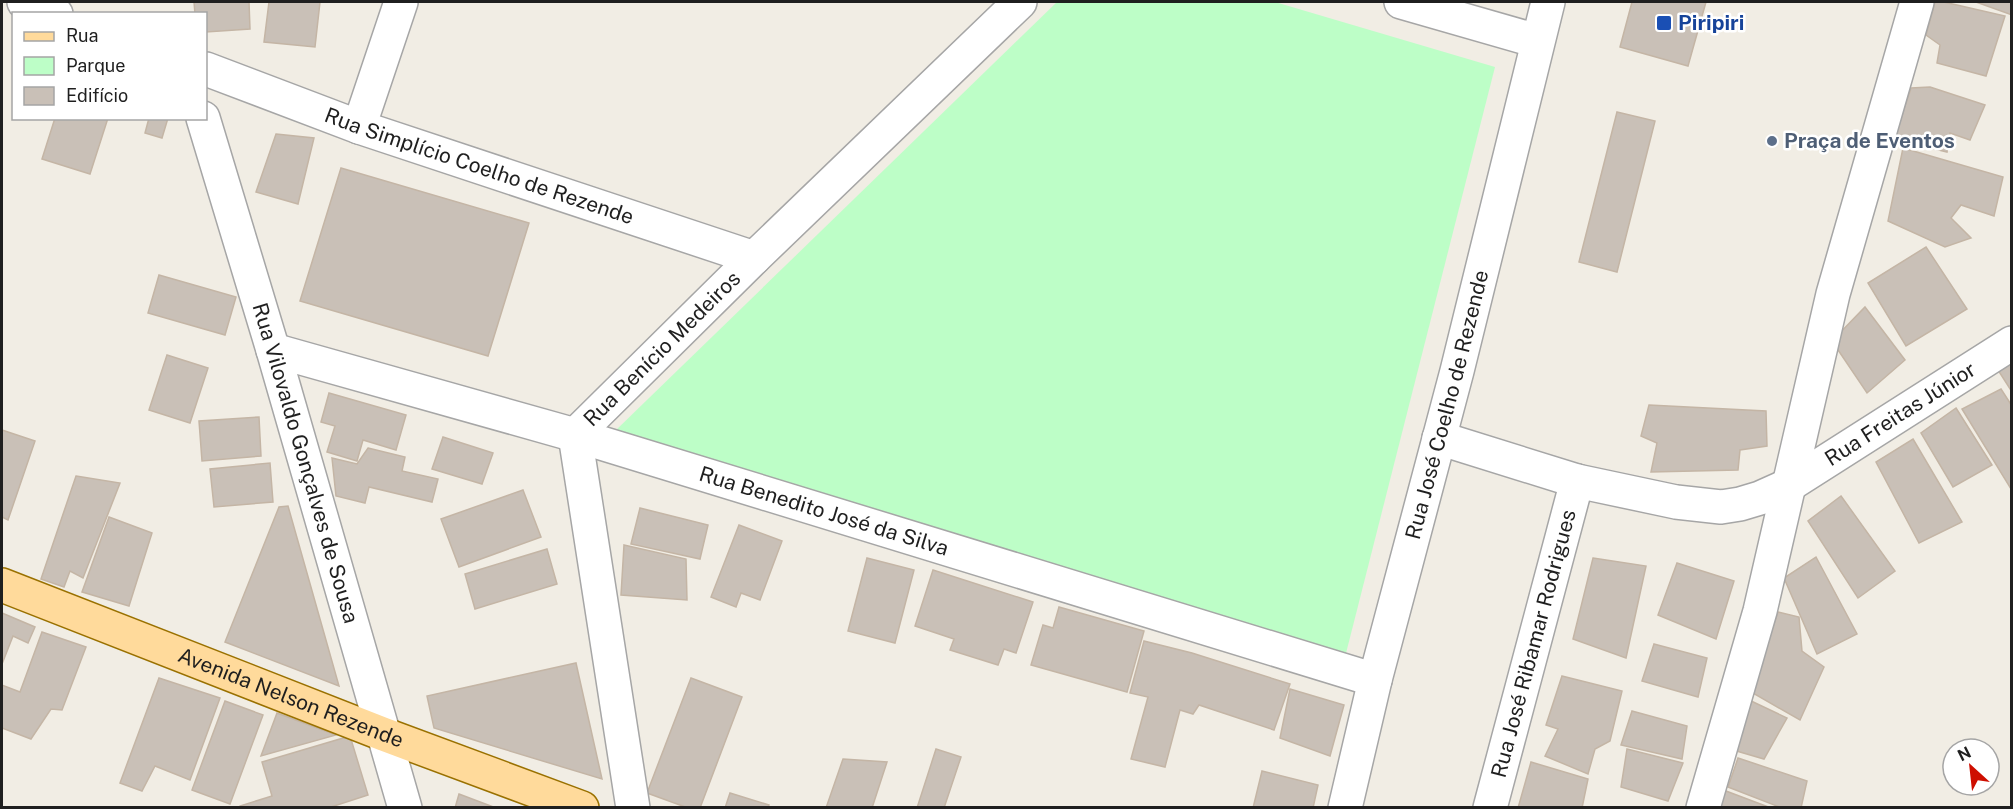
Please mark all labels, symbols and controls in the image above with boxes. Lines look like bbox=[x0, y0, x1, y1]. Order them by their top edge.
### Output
place label: Piripiri bbox=[1678, 10, 1744, 35]
legend bbox=[12, 12, 207, 120]
marker: Piripiri bbox=[1655, 14, 1673, 32]
text: Rua bbox=[66, 25, 98, 46]
text: Parque bbox=[66, 55, 126, 76]
text: Edifício bbox=[66, 85, 128, 106]
street label: Rua Simplício Coelho de Rezende bbox=[321, 102, 637, 229]
place label: Praça de Eventos bbox=[1784, 128, 1955, 153]
marker: Praça de Eventos bbox=[1765, 134, 1779, 148]
street label: Rua Benício Medeiros bbox=[578, 266, 745, 431]
street label: Rua José Coelho de Rezende bbox=[1400, 268, 1493, 542]
street label: Rua Vilovaldo Gonçalves de Sousa bbox=[247, 300, 364, 626]
street label: Rua Freitas Júnior bbox=[1820, 356, 1980, 471]
street label: Rua Benedito José da Silva bbox=[696, 461, 952, 561]
street label: Rua José Ribamar Rodrigues bbox=[1486, 507, 1581, 780]
street label: Avenida Nelson Rezende bbox=[175, 642, 407, 753]
north arrow bbox=[1941, 737, 2001, 797]
text: N bbox=[1955, 743, 1974, 765]

